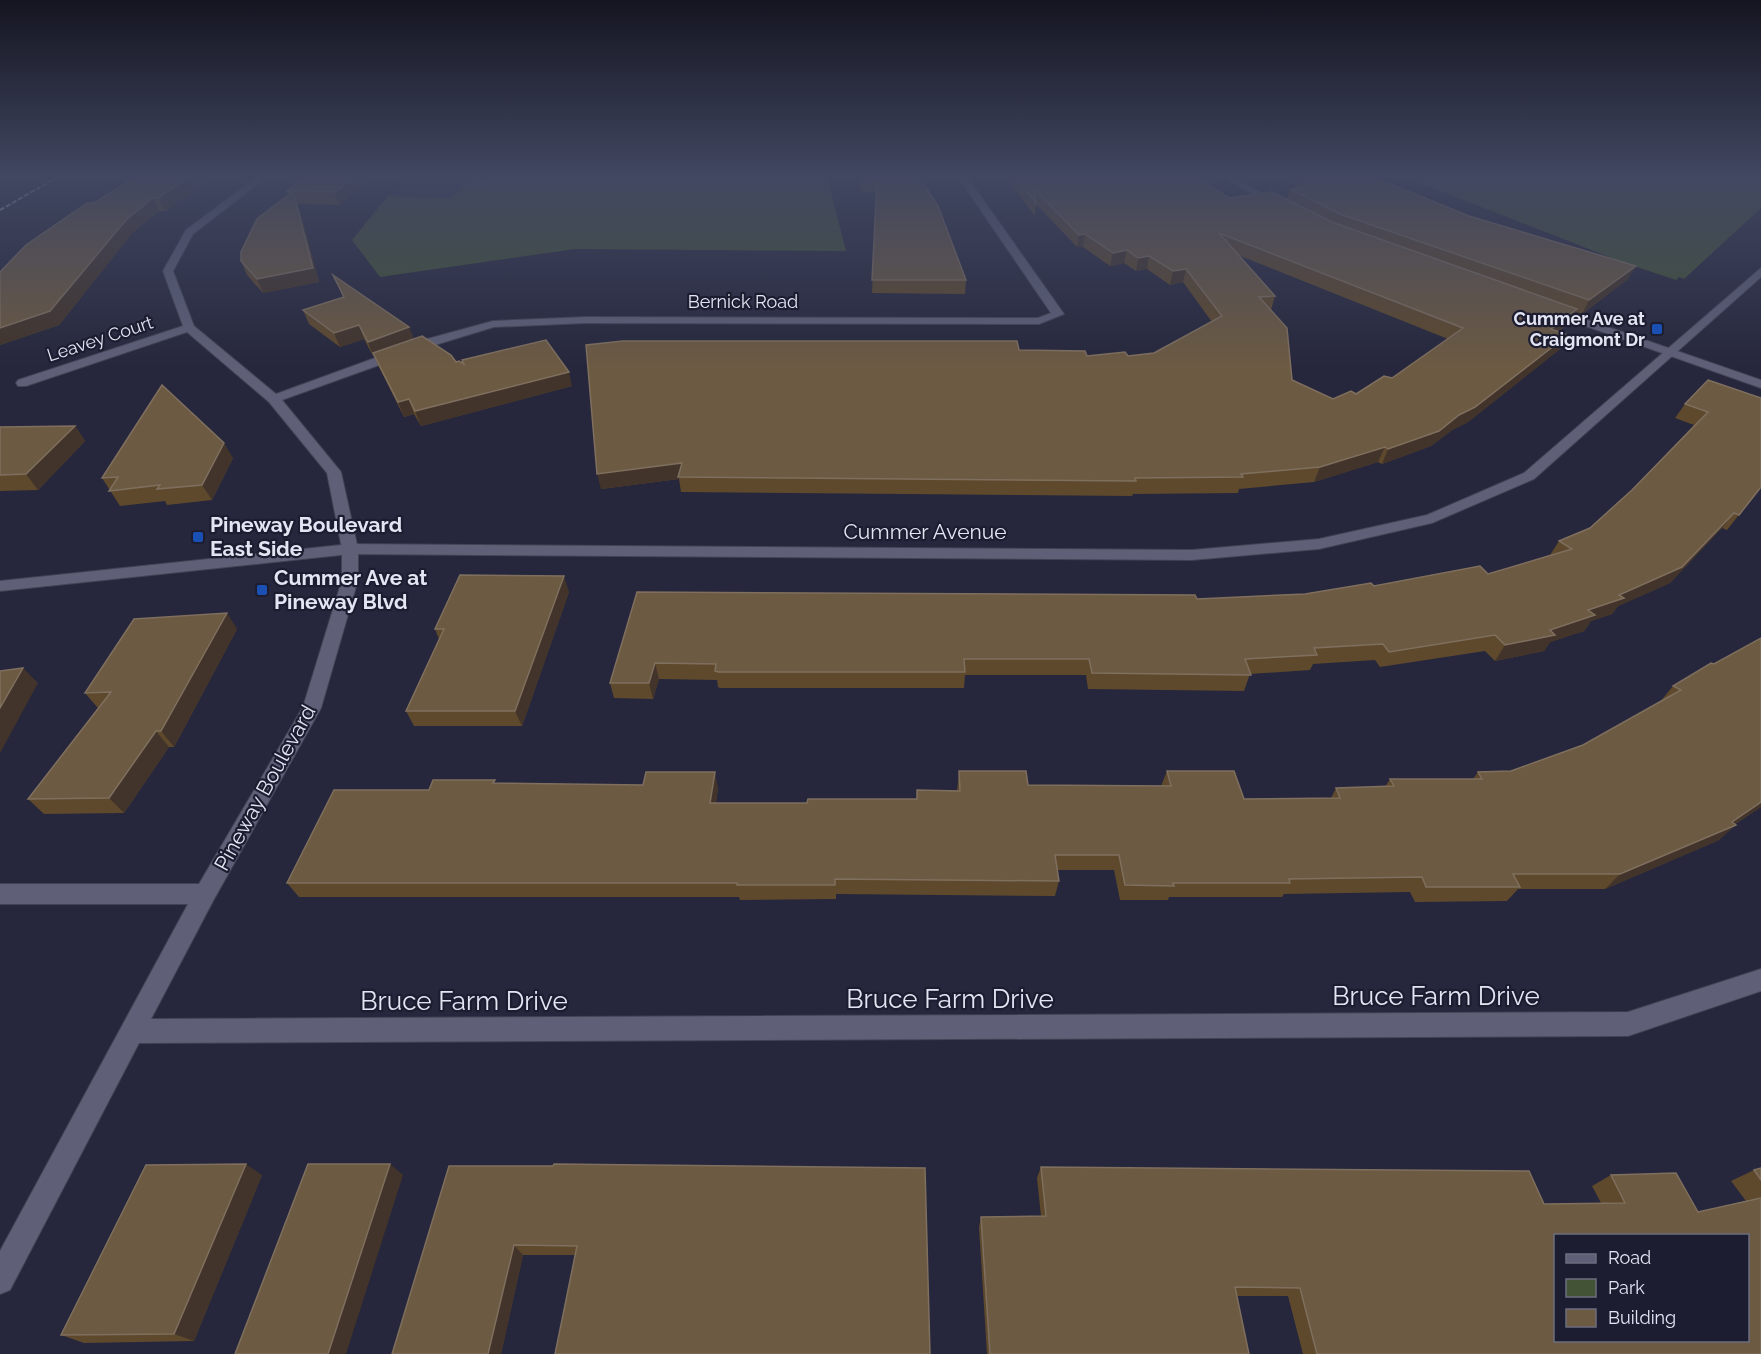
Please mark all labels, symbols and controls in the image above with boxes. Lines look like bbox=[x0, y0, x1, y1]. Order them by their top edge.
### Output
street label: Bernick Road bbox=[688, 291, 798, 312]
place label: Cummer Ave at Craigmont Dr bbox=[1514, 308, 1645, 350]
street label: Leavey Court bbox=[44, 312, 155, 365]
marker: Cummer Ave at Craigmont Dr bbox=[1650, 322, 1664, 336]
place label: Pineway Boulevard East Side bbox=[210, 512, 402, 561]
street label: Cummer Avenue bbox=[843, 519, 1007, 544]
marker: Pineway Boulevard East Side bbox=[191, 530, 205, 544]
place label: Cummer Ave at Pineway Blvd bbox=[274, 565, 427, 614]
marker: Cummer Ave at Pineway Blvd bbox=[255, 583, 269, 597]
street label: Pineway Boulevard bbox=[209, 701, 320, 875]
street label: Bruce Farm Drive bbox=[1332, 981, 1540, 1011]
street label: Bruce Farm Drive bbox=[846, 984, 1054, 1014]
street label: Bruce Farm Drive bbox=[360, 986, 568, 1016]
legend bbox=[1554, 1234, 1749, 1342]
text: Road bbox=[1608, 1247, 1651, 1268]
text: Park bbox=[1608, 1277, 1645, 1298]
text: Building bbox=[1608, 1307, 1676, 1328]

